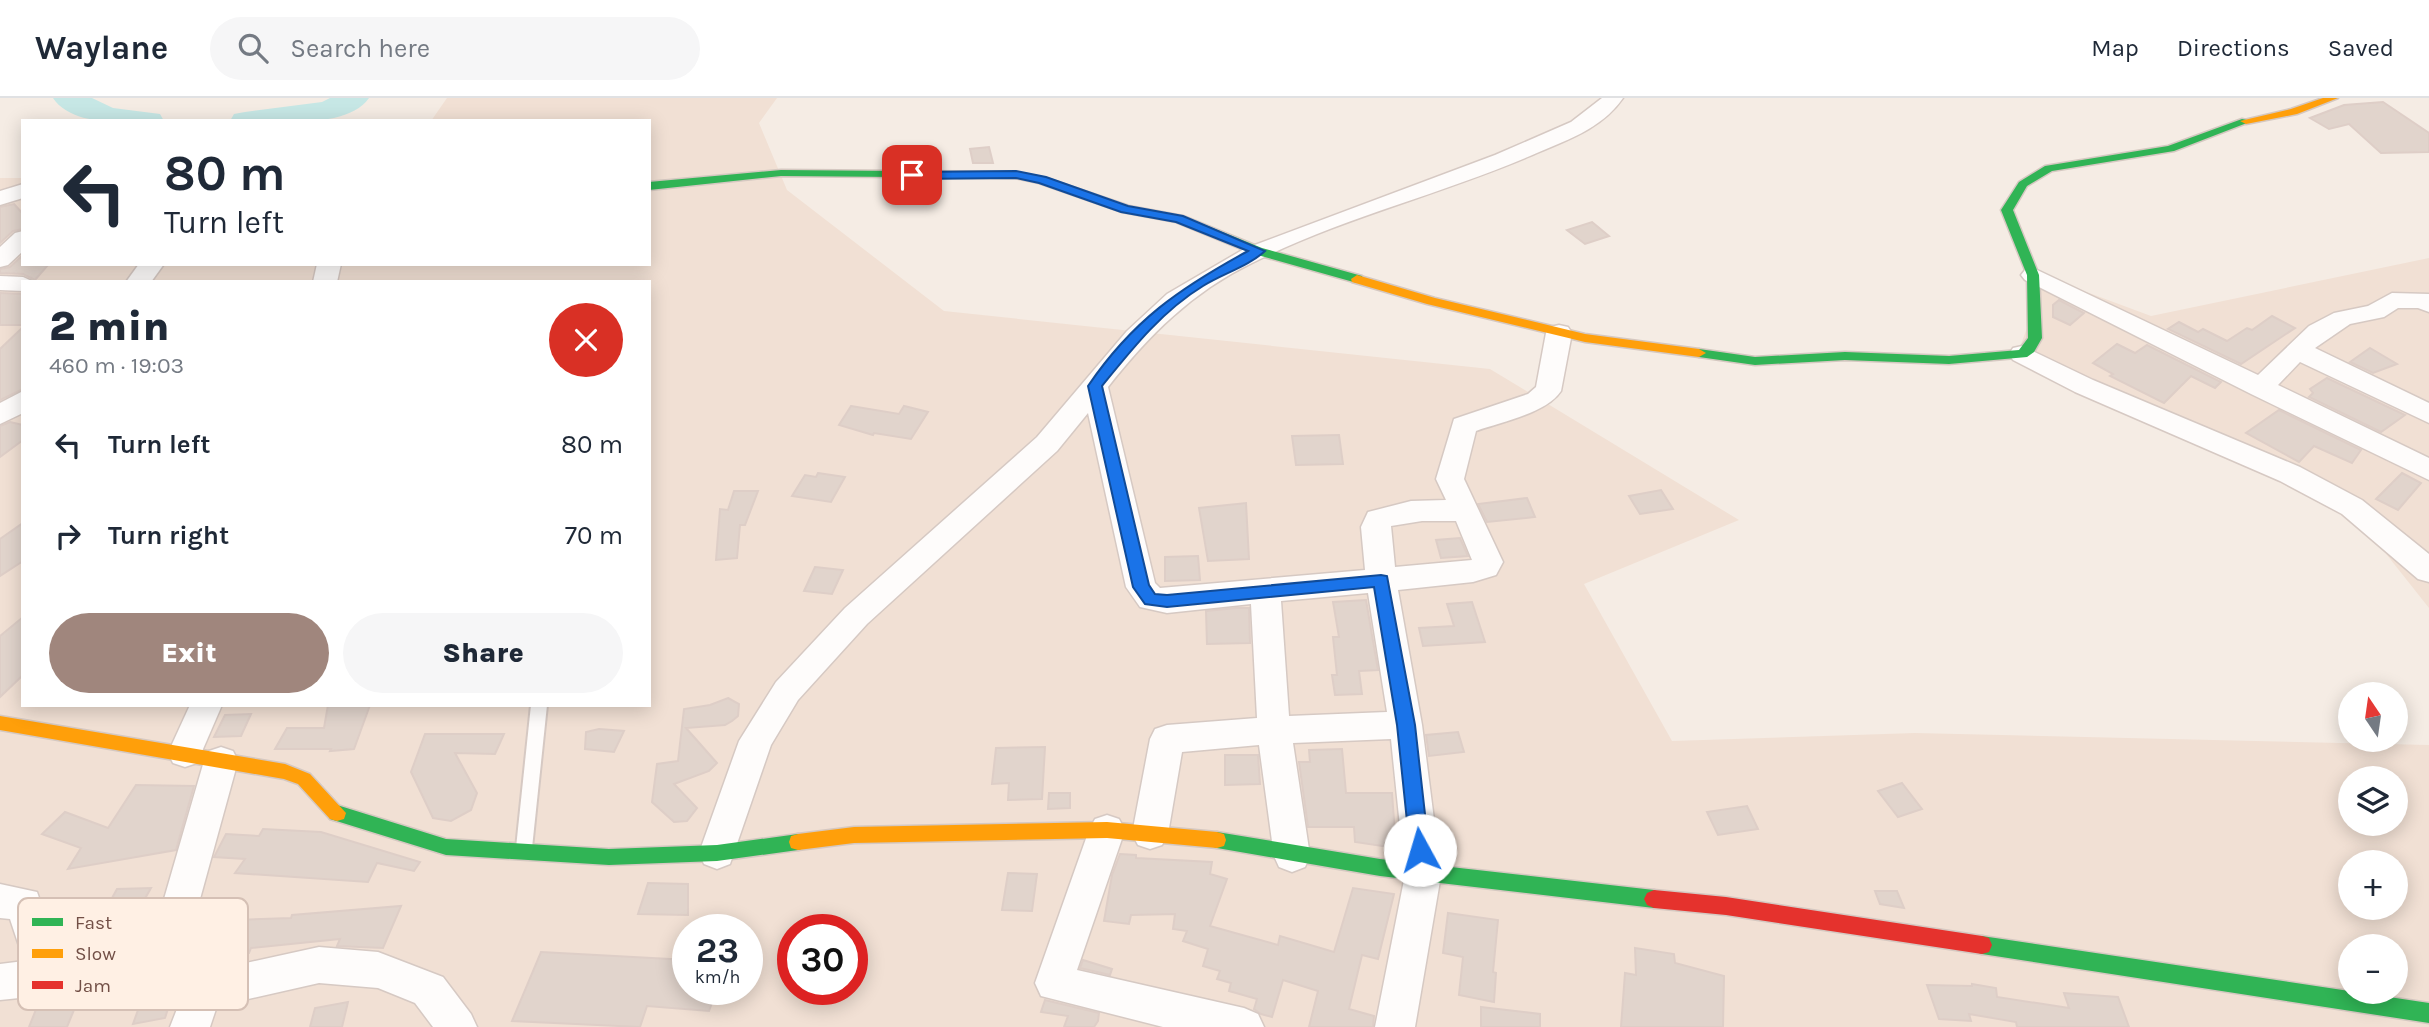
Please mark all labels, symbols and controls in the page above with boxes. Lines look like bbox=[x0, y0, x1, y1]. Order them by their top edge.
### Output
search box bbox=[210, 17, 700, 80]
text: Waylane bbox=[35, 29, 168, 67]
icon: search bbox=[234, 29, 272, 67]
text: Search here bbox=[290, 33, 430, 64]
text: Map bbox=[2091, 34, 2139, 62]
text: Directions bbox=[2177, 34, 2290, 62]
text: Saved bbox=[2328, 34, 2394, 62]
text: 80 m bbox=[164, 145, 286, 202]
pin bbox=[882, 145, 942, 205]
icon: left bbox=[49, 147, 140, 238]
icon: arrive bbox=[893, 156, 931, 194]
text: Turn left bbox=[164, 204, 284, 241]
text: 2 min bbox=[49, 301, 169, 351]
button: close bbox=[549, 303, 623, 377]
text: 460 m · 19:03 bbox=[49, 352, 184, 379]
icon: left bbox=[49, 426, 87, 464]
text: Turn left bbox=[108, 429, 210, 460]
text: 80 m bbox=[561, 429, 623, 460]
icon: right bbox=[49, 517, 87, 555]
text: Turn right bbox=[108, 520, 229, 551]
text: 70 m bbox=[565, 520, 623, 551]
button: Exit bbox=[49, 613, 329, 693]
button: Share bbox=[343, 613, 623, 693]
north arrow bbox=[2338, 682, 2408, 752]
map controls bbox=[2338, 682, 2408, 1004]
button: layers bbox=[2338, 766, 2408, 836]
position arrow bbox=[1383, 813, 1457, 887]
button: + bbox=[2338, 850, 2408, 920]
legend bbox=[18, 898, 248, 1010]
text: Fast bbox=[75, 912, 112, 934]
speed limit sign: 30 bbox=[777, 914, 868, 1005]
text: 23 bbox=[696, 930, 739, 971]
button: − bbox=[2338, 934, 2408, 1004]
text: Slow bbox=[75, 943, 116, 965]
text: km/h bbox=[695, 966, 740, 988]
text: Jam bbox=[75, 975, 111, 997]

